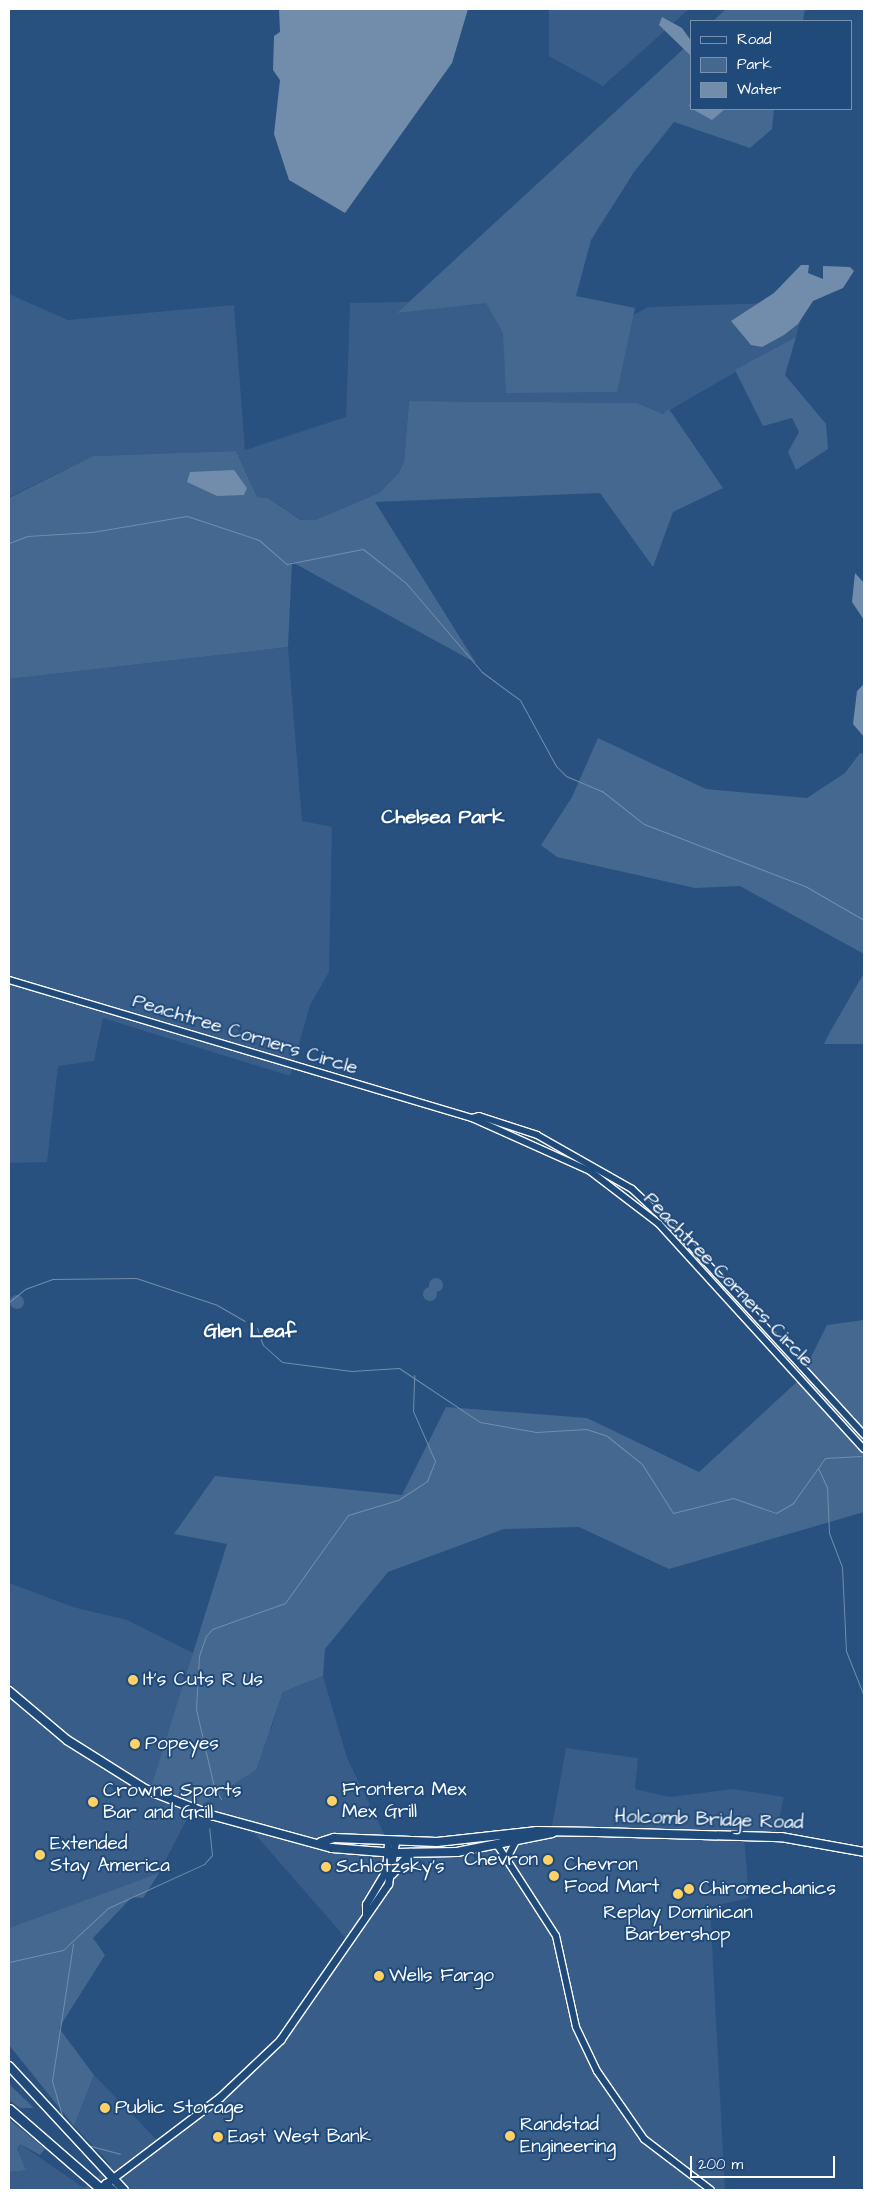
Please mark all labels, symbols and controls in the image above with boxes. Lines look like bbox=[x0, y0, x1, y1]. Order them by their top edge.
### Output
legend bbox=[690, 20, 853, 110]
text: Road bbox=[737, 29, 771, 50]
text: Park bbox=[737, 54, 772, 75]
text: Water bbox=[737, 79, 781, 100]
district label: Chelsea Park bbox=[381, 805, 505, 829]
street label: Peachtree Corners Circle bbox=[130, 990, 360, 1080]
street label: Peachtree Corners Circle bbox=[639, 1188, 817, 1372]
district label: Glen Leaf bbox=[204, 1319, 296, 1343]
place label: It's Cuts R Us bbox=[143, 1669, 263, 1691]
marker: It's Cuts R Us bbox=[127, 1674, 139, 1686]
place label: Popeyes bbox=[145, 1733, 219, 1755]
marker: Popeyes bbox=[129, 1738, 141, 1750]
place label: Frontera Mex Mex Grill bbox=[342, 1779, 466, 1823]
place label: Crowne Sports Bar and Grill bbox=[103, 1780, 242, 1824]
marker: Frontera Mex Mex Grill bbox=[326, 1795, 338, 1807]
marker: Crowne Sports Bar and Grill bbox=[87, 1796, 99, 1808]
street label: Holcomb Bridge Road bbox=[614, 1805, 804, 1835]
place label: Extended Stay America bbox=[50, 1833, 170, 1877]
marker: Extended Stay America bbox=[34, 1849, 46, 1861]
place label: Chevron bbox=[464, 1849, 538, 1871]
marker: Chevron bbox=[542, 1854, 554, 1866]
place label: Chevron Food Mart bbox=[564, 1854, 659, 1898]
place label: Schlotzsky's bbox=[336, 1856, 445, 1878]
marker: Schlotzsky's bbox=[320, 1861, 332, 1873]
marker: Chevron Food Mart bbox=[548, 1870, 560, 1882]
place label: Chiromechanics bbox=[699, 1878, 836, 1900]
marker: Chiromechanics bbox=[683, 1883, 695, 1895]
marker: Replay Dominican Barbershop bbox=[672, 1888, 684, 1900]
place label: Replay Dominican Barbershop bbox=[603, 1902, 753, 1946]
place label: Wells Fargo bbox=[389, 1965, 494, 1987]
marker: Wells Fargo bbox=[373, 1970, 385, 1982]
place label: Public Storage bbox=[115, 2097, 244, 2119]
marker: Public Storage bbox=[99, 2102, 111, 2114]
place label: Randstad Engineering bbox=[520, 2114, 616, 2158]
place label: East West Bank bbox=[228, 2126, 371, 2148]
marker: Randstad Engineering bbox=[504, 2130, 516, 2142]
marker: East West Bank bbox=[212, 2131, 224, 2143]
scale bar bbox=[693, 2146, 838, 2178]
text: 200 m bbox=[698, 2154, 743, 2175]

